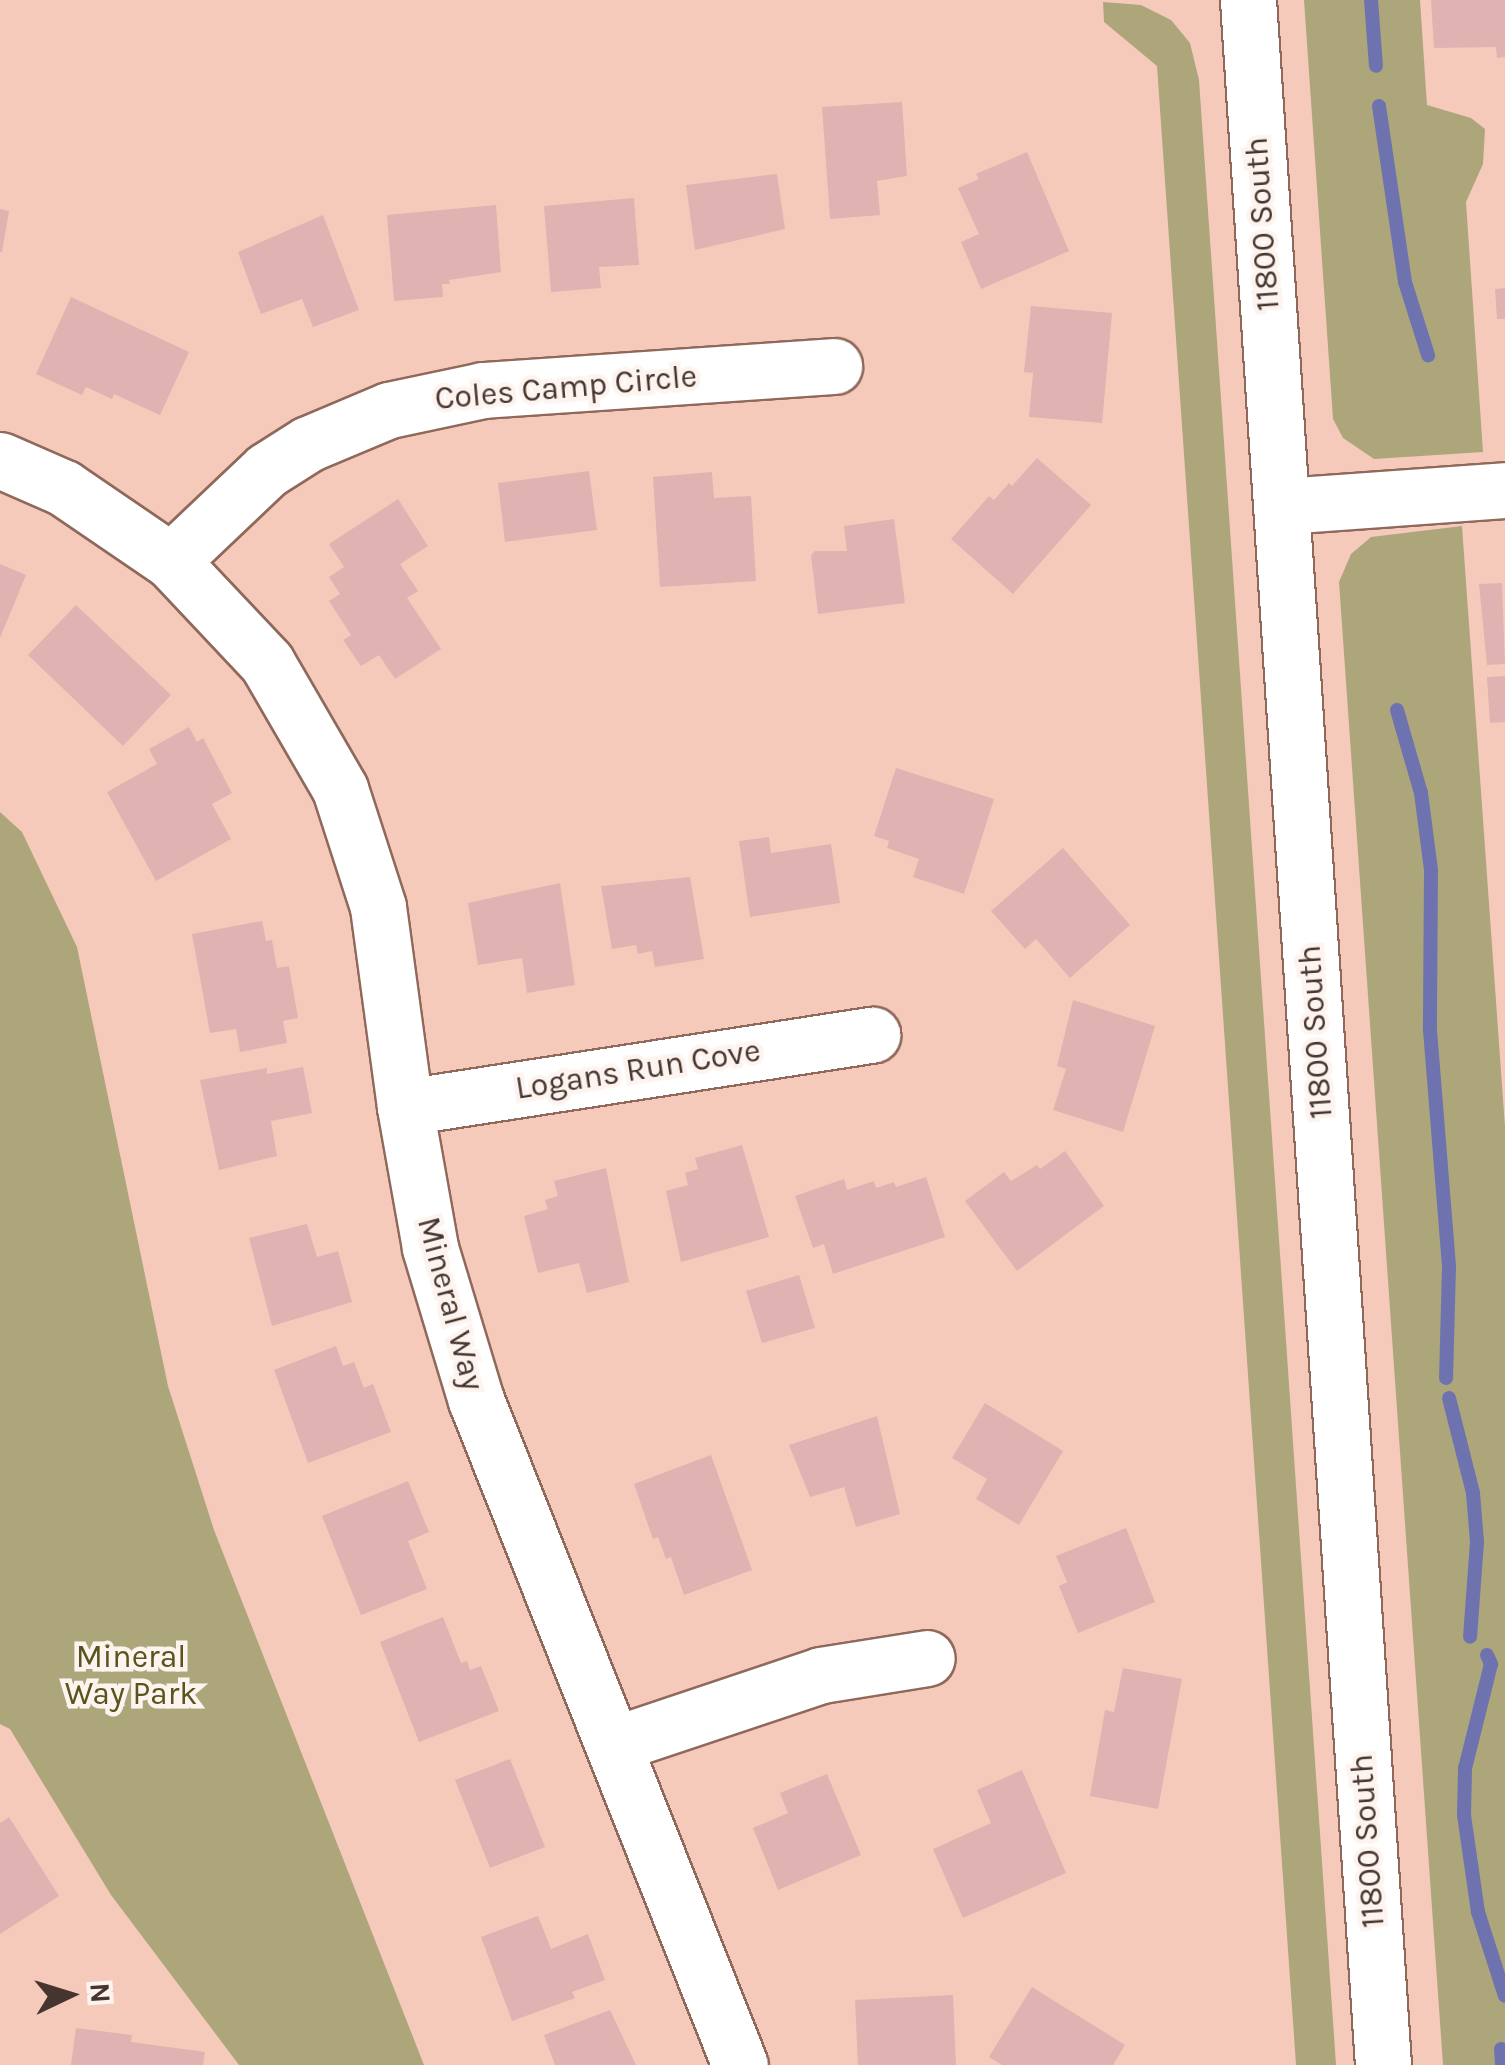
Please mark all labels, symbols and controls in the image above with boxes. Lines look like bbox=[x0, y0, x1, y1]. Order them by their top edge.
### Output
street label: 11800 South bbox=[1238, 136, 1288, 312]
street label: Coles Camp Circle bbox=[433, 357, 699, 419]
street label: 11800 South bbox=[1291, 944, 1341, 1120]
street label: Logans Run Cove bbox=[513, 1032, 763, 1108]
street label: Mineral Way bbox=[408, 1213, 492, 1395]
park label: Mineral Way Park bbox=[65, 1639, 197, 1714]
street label: 11800 South bbox=[1343, 1753, 1393, 1929]
north arrow bbox=[20, 1945, 120, 2045]
text: N bbox=[83, 1982, 118, 2004]

